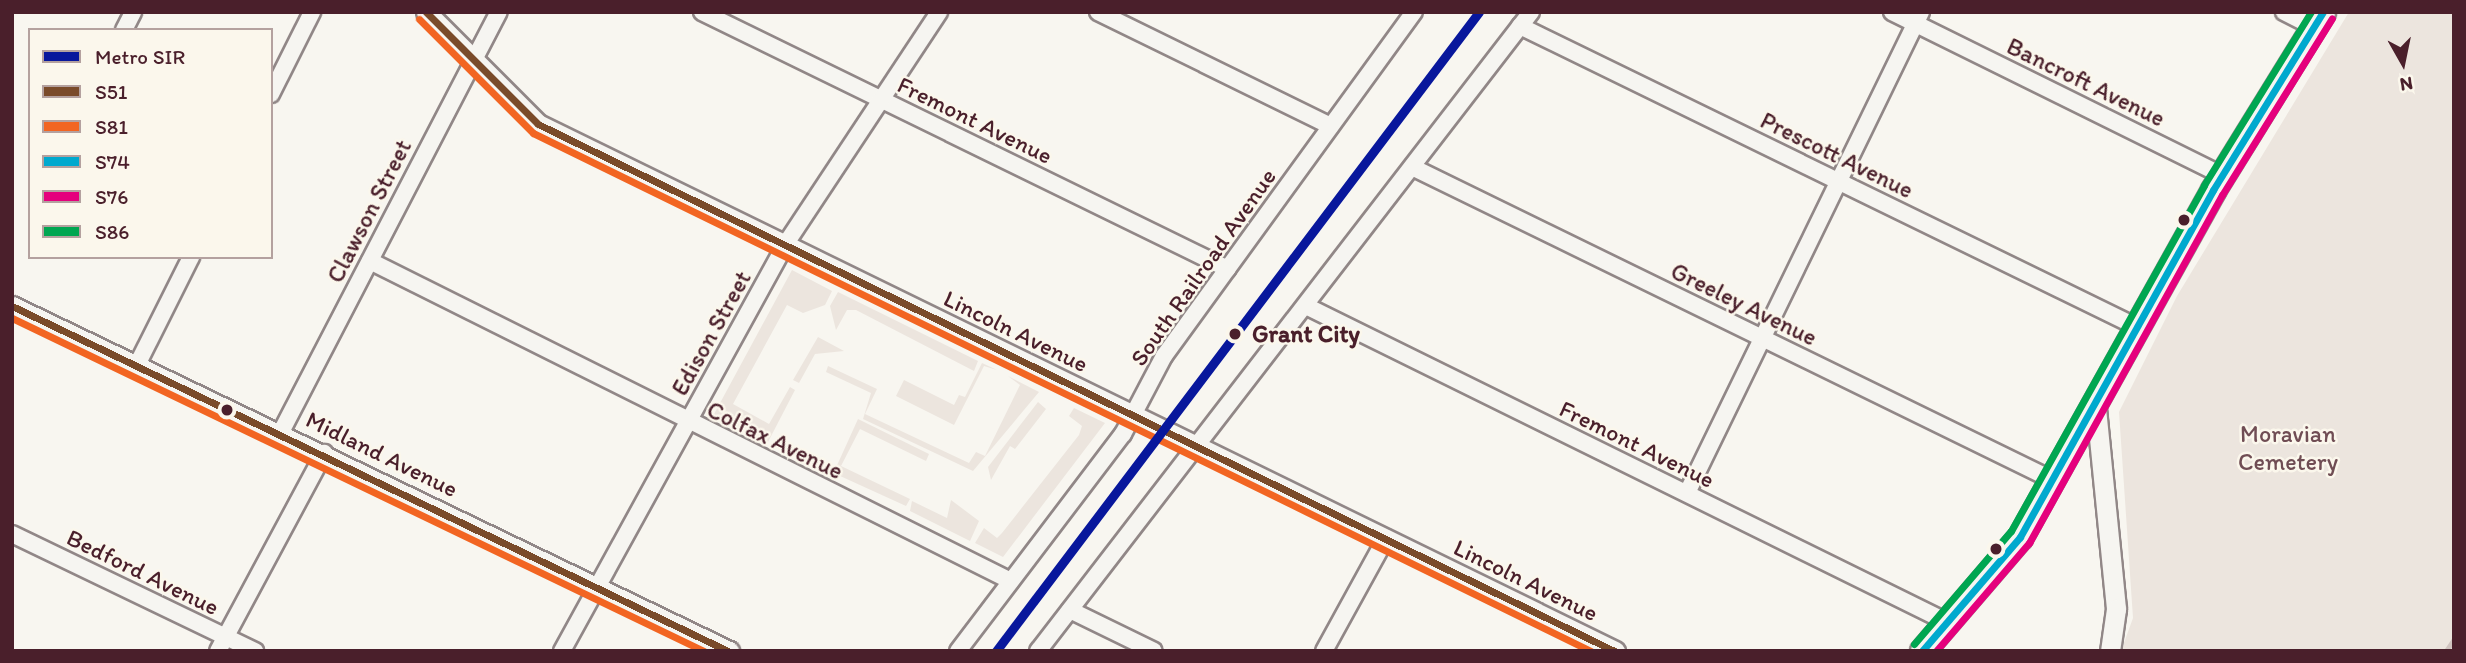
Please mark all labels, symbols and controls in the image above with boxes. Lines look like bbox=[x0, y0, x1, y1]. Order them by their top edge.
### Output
legend bbox=[28, 28, 273, 259]
north arrow bbox=[2368, 28, 2438, 98]
street label: Bancroft Avenue bbox=[2002, 31, 2170, 133]
text: Metro SIR bbox=[95, 44, 185, 69]
street label: Fremont Avenue bbox=[893, 70, 1057, 170]
text: N bbox=[2398, 72, 2415, 97]
text: S51 bbox=[95, 79, 128, 104]
street label: Prescott Avenue bbox=[1756, 106, 1918, 204]
text: S81 bbox=[95, 114, 128, 139]
street label: Clawson Street bbox=[321, 135, 417, 287]
text: S74 bbox=[95, 149, 130, 174]
street label: South Railroad Avenue bbox=[1124, 163, 1282, 371]
text: S76 bbox=[95, 184, 128, 209]
unlabelled marker bbox=[2177, 213, 2191, 227]
text: S86 bbox=[95, 219, 129, 244]
street label: Greeley Avenue bbox=[1666, 256, 1822, 352]
street label: Edison Street bbox=[665, 266, 757, 400]
street label: Lincoln Avenue bbox=[940, 284, 1092, 378]
place label: Grant City bbox=[1252, 320, 1360, 348]
marker: Grant City bbox=[1224, 323, 1246, 345]
street label: Fremont Avenue bbox=[1555, 394, 1719, 494]
street label: Colfax Avenue bbox=[702, 395, 848, 485]
unlabelled marker bbox=[220, 403, 234, 417]
street label: Midland Avenue bbox=[302, 405, 462, 503]
park label: Moravian Cemetery bbox=[2238, 420, 2338, 476]
street label: Bedford Avenue bbox=[63, 523, 223, 621]
street label: Lincoln Avenue bbox=[1450, 533, 1602, 627]
unlabelled marker bbox=[1989, 542, 2003, 556]

